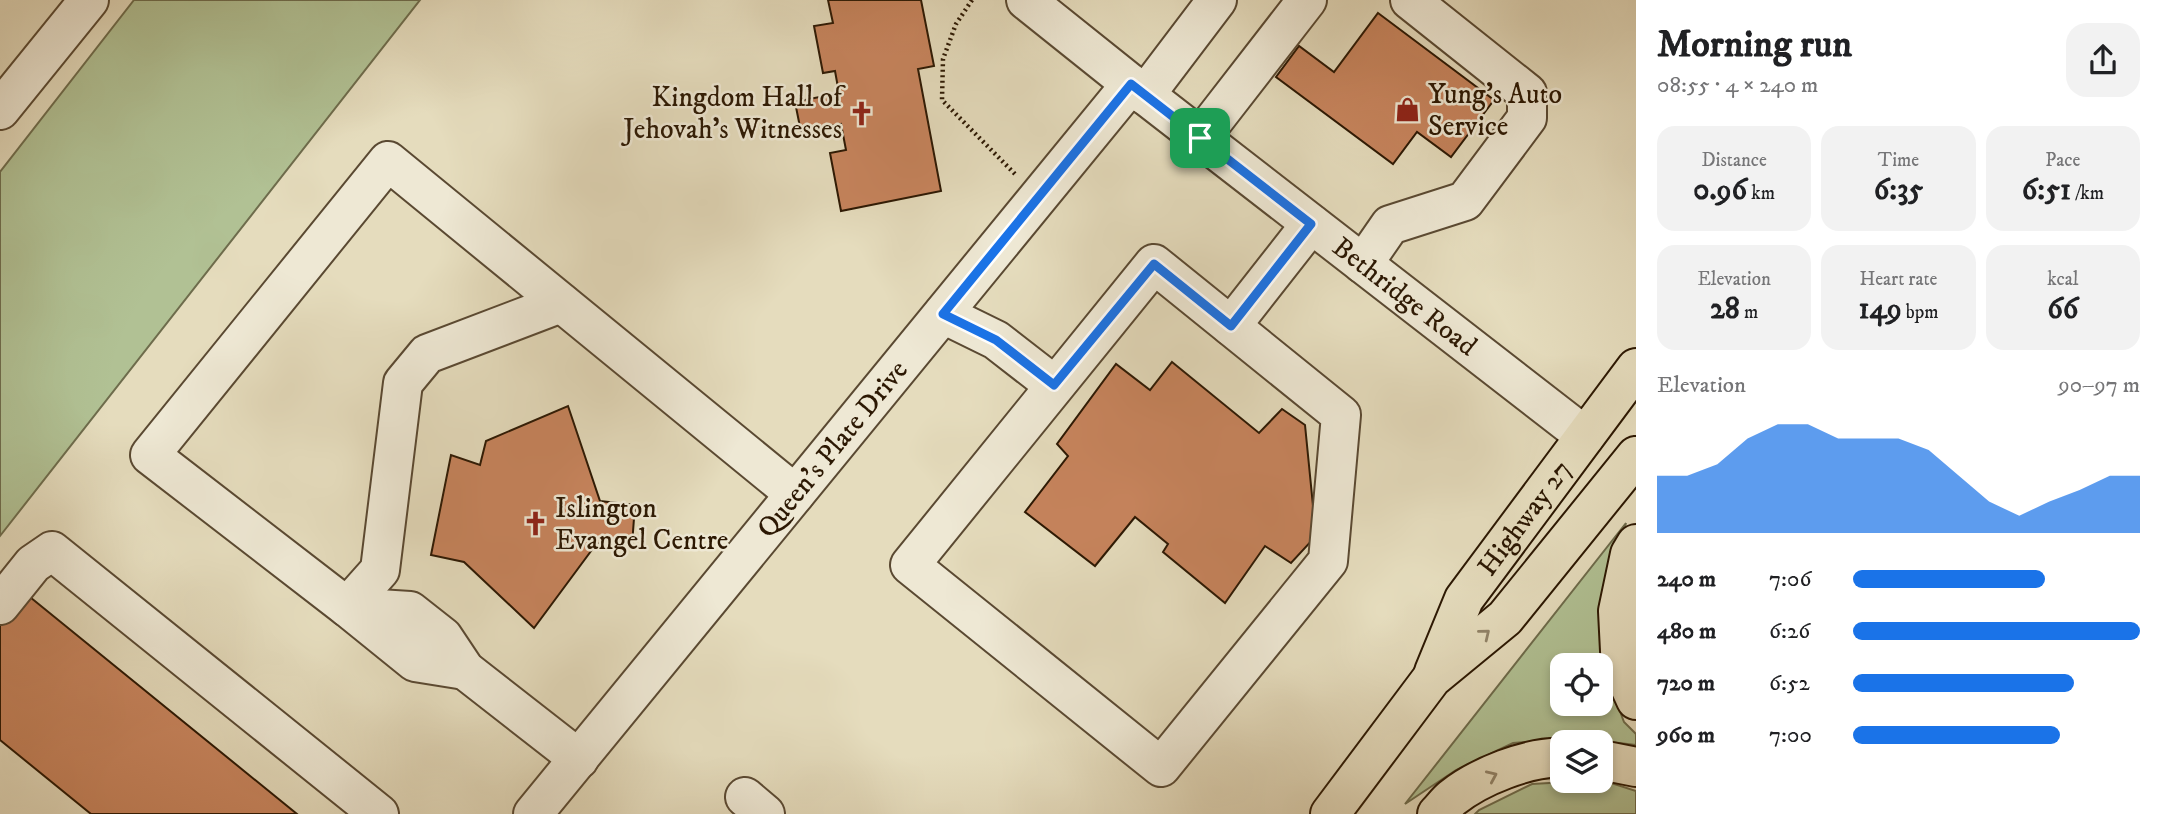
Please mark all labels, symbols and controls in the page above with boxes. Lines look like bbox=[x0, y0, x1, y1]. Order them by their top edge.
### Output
text: Morning run bbox=[1657, 21, 1852, 69]
button: share bbox=[2066, 23, 2140, 97]
text: 08:55 · 4 × 240 m bbox=[1657, 71, 1818, 100]
place label: Yung’s Auto Service bbox=[1428, 77, 1562, 144]
place label: Kingdom Hall of Jehovah's Witnesses bbox=[620, 80, 846, 147]
shop icon: Yung’s Auto Service bbox=[1394, 96, 1422, 124]
church icon: Kingdom Hall of Jehovah's Witnesses bbox=[848, 99, 876, 127]
pin bbox=[1170, 108, 1230, 168]
icon: arrive bbox=[1181, 119, 1219, 157]
text: Distance bbox=[1701, 149, 1767, 172]
text: Time bbox=[1878, 149, 1919, 172]
text: Pace bbox=[2045, 149, 2080, 172]
text: 0.96 bbox=[1693, 172, 1747, 209]
text: 6:35 bbox=[1874, 172, 1923, 209]
text: 6:51 bbox=[2022, 172, 2071, 209]
text: km bbox=[1747, 182, 1775, 205]
text: /km bbox=[2071, 182, 2104, 205]
street label: Bethridge Road bbox=[1325, 229, 1484, 363]
text: Elevation bbox=[1697, 268, 1771, 291]
text: Heart rate bbox=[1860, 268, 1937, 291]
text: kcal bbox=[2047, 268, 2078, 291]
text: 28 bbox=[1710, 291, 1740, 328]
text: 149 bbox=[1858, 291, 1902, 328]
text: 66 bbox=[2047, 291, 2078, 328]
text: m bbox=[1740, 301, 1758, 324]
text: bpm bbox=[1902, 301, 1939, 324]
street label: Queen's Plate Drive bbox=[749, 353, 915, 545]
text: Elevation bbox=[1657, 371, 1746, 400]
text: 90–97 m bbox=[2058, 371, 2140, 400]
street label: Highway 27 bbox=[1470, 453, 1579, 583]
place label: Islington Evangel Centre bbox=[555, 491, 728, 558]
church icon: Islington Evangel Centre bbox=[521, 510, 549, 538]
text: 240 m bbox=[1657, 565, 1716, 594]
text: 7:06 bbox=[1769, 565, 1811, 594]
text: 480 m bbox=[1657, 617, 1716, 646]
text: 6:26 bbox=[1769, 617, 1810, 646]
one-way arrow bbox=[1476, 630, 1489, 642]
map controls bbox=[1550, 653, 1613, 793]
button: locate bbox=[1550, 653, 1613, 716]
text: 720 m bbox=[1657, 669, 1715, 698]
text: 6:52 bbox=[1769, 669, 1810, 698]
text: 960 m bbox=[1657, 721, 1715, 750]
text: 7:00 bbox=[1769, 721, 1812, 750]
button: layers bbox=[1550, 730, 1613, 793]
one-way arrow bbox=[1485, 770, 1498, 784]

